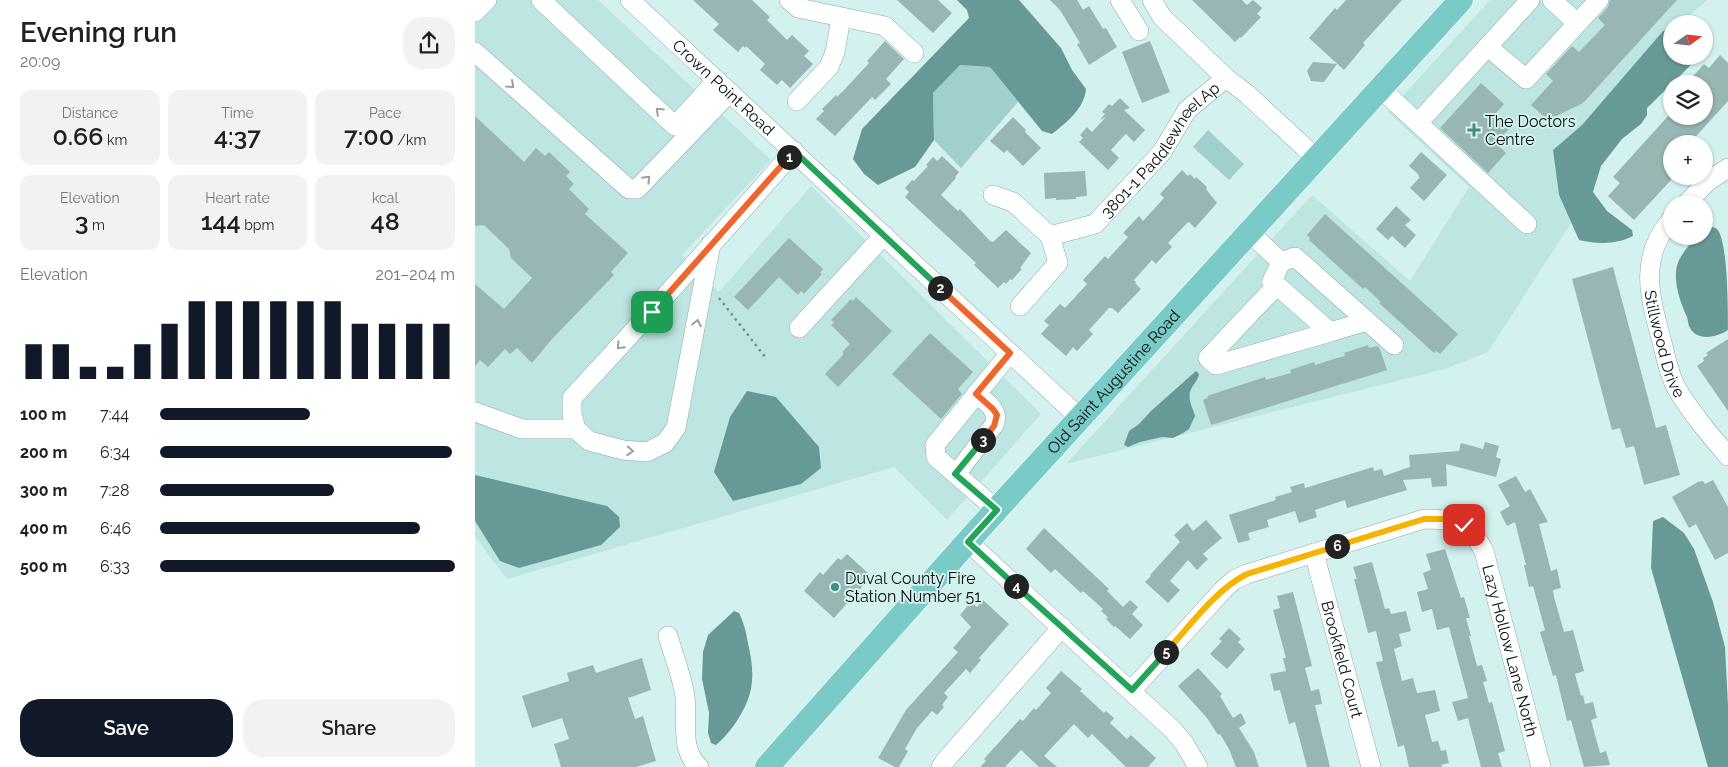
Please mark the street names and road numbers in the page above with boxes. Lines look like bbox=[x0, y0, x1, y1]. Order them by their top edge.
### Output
street label: Crown Point Road bbox=[669, 35, 779, 139]
street label: 3801-1 Paddlewheel Ap bbox=[1097, 78, 1223, 221]
street label: Stillwood Drive bbox=[1641, 289, 1689, 401]
street label: Old Saint Augustine Road bbox=[1043, 306, 1184, 458]
street label: Lazy Hollow Lane North bbox=[1479, 563, 1542, 739]
street label: Brookfield Court bbox=[1318, 599, 1367, 721]

